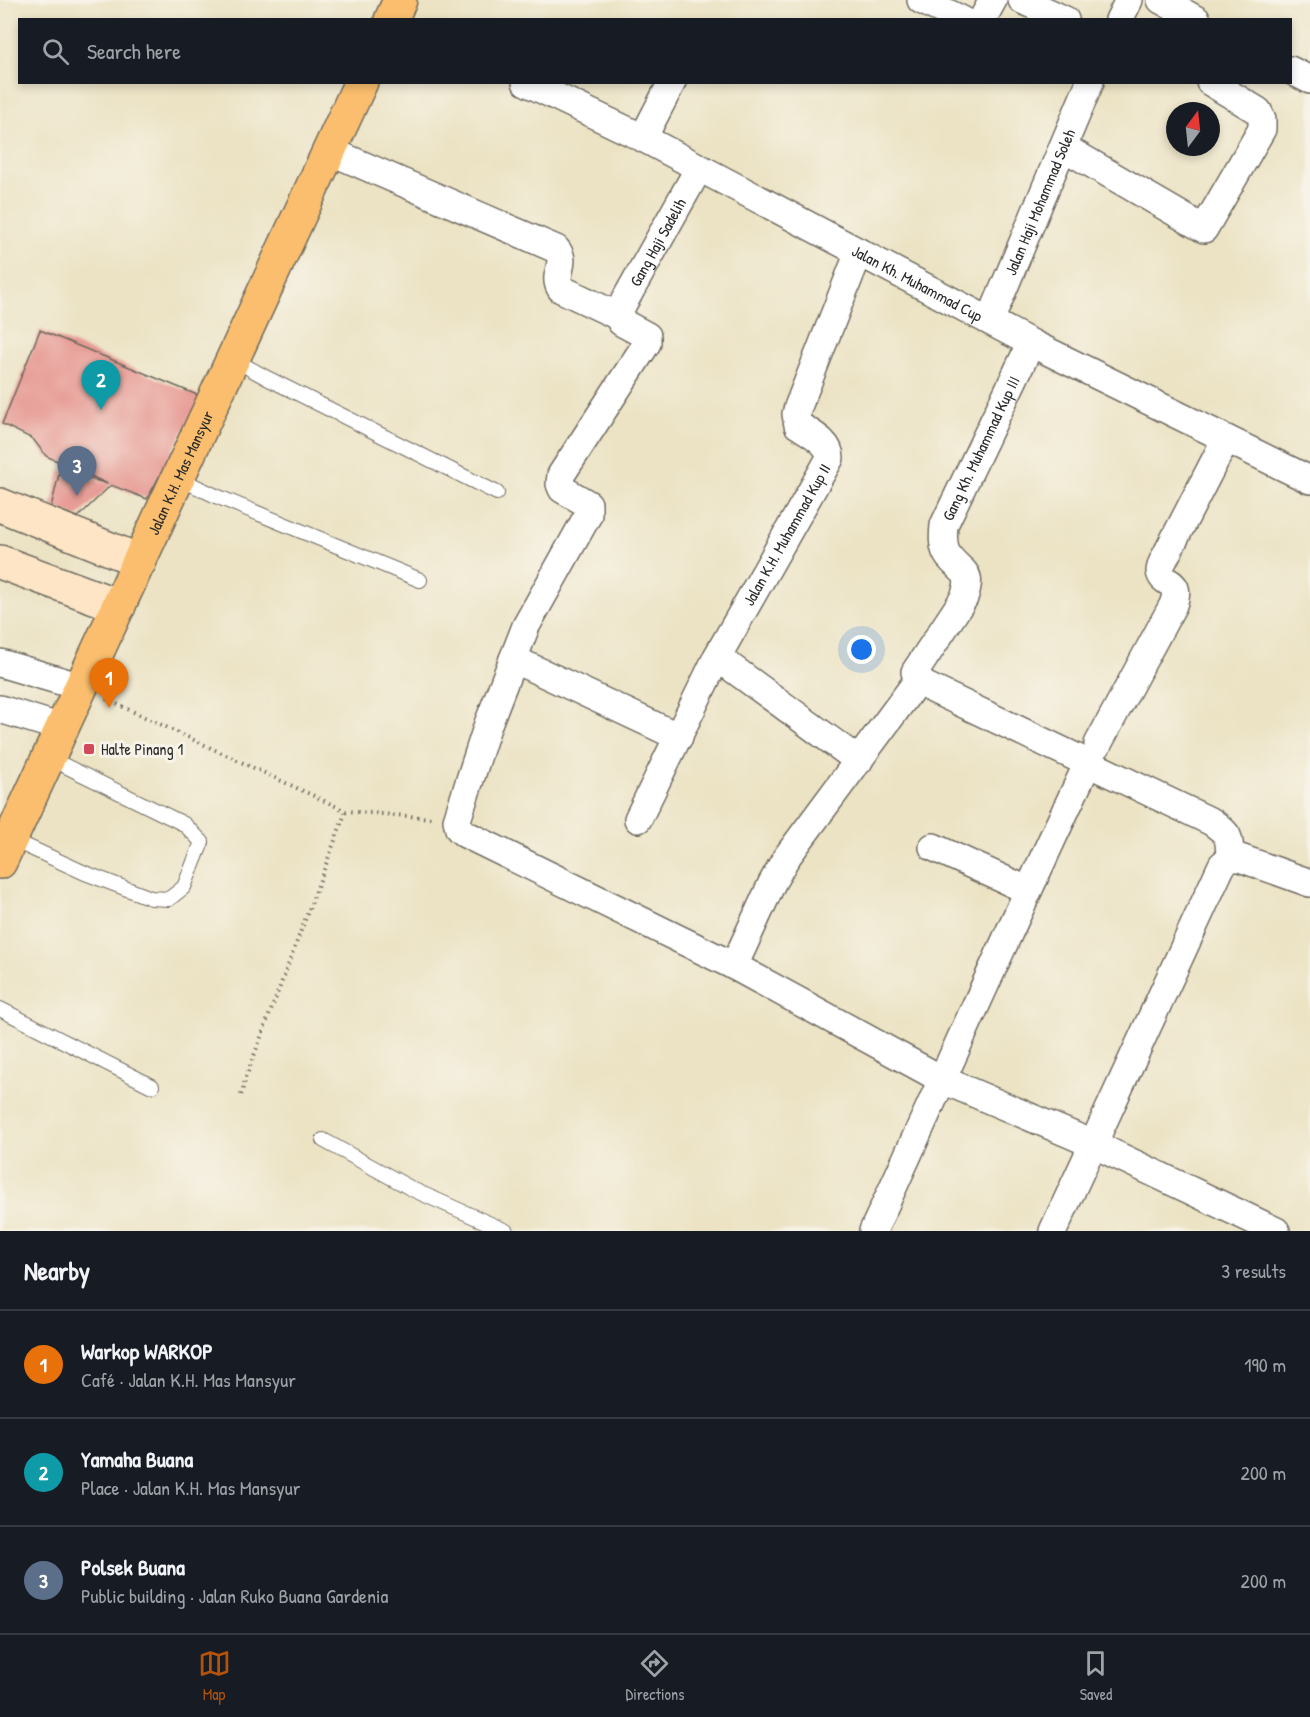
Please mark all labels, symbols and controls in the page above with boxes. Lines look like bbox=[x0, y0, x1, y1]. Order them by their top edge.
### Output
search box bbox=[18, 18, 1292, 84]
icon: search bbox=[39, 35, 72, 68]
text: Search here bbox=[87, 36, 181, 66]
north arrow bbox=[1166, 102, 1220, 156]
street label: Jalan Haji Mohammad Soleh bbox=[999, 125, 1080, 279]
street label: Gang Haji Sadelih bbox=[624, 194, 691, 290]
street label: Jalan Kh. Muhammad Cup bbox=[848, 239, 987, 327]
pin: 2 bbox=[82, 360, 120, 410]
street label: Gang Kh. Muhammad Kup III bbox=[937, 372, 1025, 524]
street label: Jalan K.H. Mas Mansyur bbox=[142, 407, 218, 538]
pin: 3 bbox=[58, 446, 97, 496]
street label: Jalan K.H. Muhammad Kup II bbox=[737, 460, 836, 610]
your location bbox=[847, 635, 876, 664]
pin: 1 bbox=[90, 658, 128, 708]
place label: Halte Pinang 1 bbox=[101, 738, 183, 760]
marker: Halte Pinang 1 bbox=[82, 742, 96, 756]
text: Nearby bbox=[24, 1253, 90, 1288]
text: 3 results bbox=[1221, 1257, 1286, 1284]
text: Warkop WARKOP bbox=[81, 1336, 213, 1366]
text: 1 bbox=[40, 1351, 47, 1378]
text: 190 m bbox=[1244, 1351, 1286, 1378]
text: Café · Jalan K.H. Mas Mansyur bbox=[81, 1366, 296, 1393]
text: Yamaha Buana bbox=[81, 1444, 193, 1474]
text: 2 bbox=[39, 1459, 48, 1486]
text: 200 m bbox=[1241, 1459, 1286, 1486]
text: Place · Jalan K.H. Mas Mansyur bbox=[81, 1474, 300, 1501]
text: Polsek Buana bbox=[81, 1552, 185, 1582]
text: 3 bbox=[39, 1567, 48, 1594]
text: 200 m bbox=[1241, 1567, 1286, 1594]
text: Public building · Jalan Ruko Buana Gardenia bbox=[81, 1582, 388, 1609]
tab: Map bbox=[198, 1647, 231, 1705]
tab: Directions bbox=[626, 1647, 684, 1705]
tab: Saved bbox=[1079, 1647, 1112, 1705]

